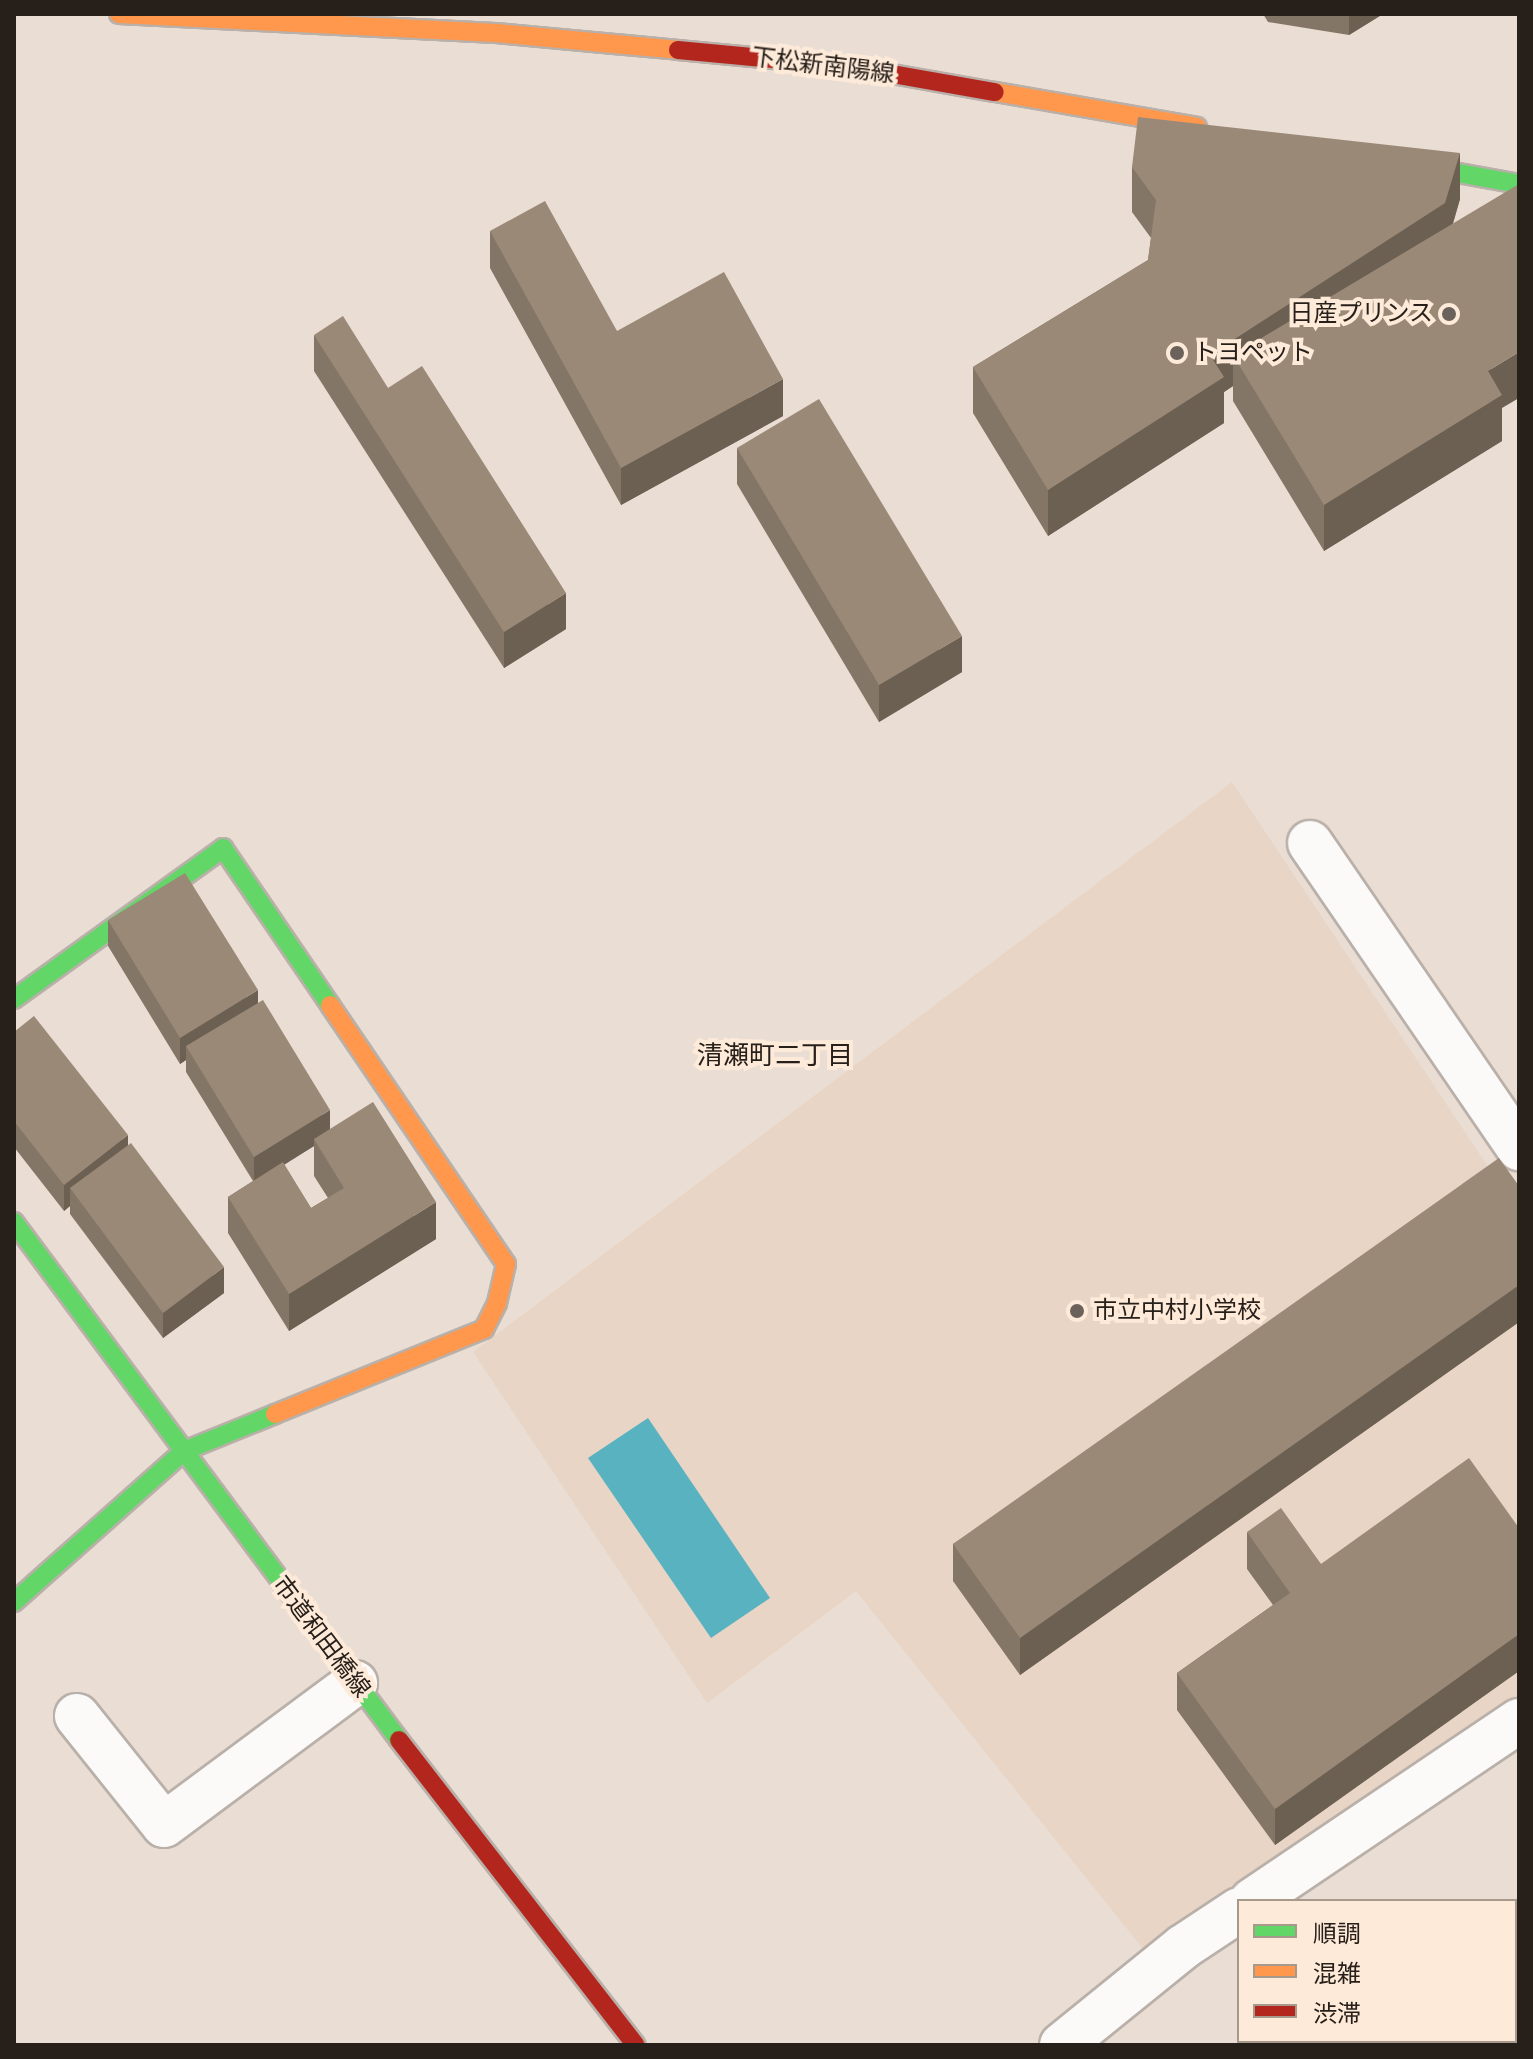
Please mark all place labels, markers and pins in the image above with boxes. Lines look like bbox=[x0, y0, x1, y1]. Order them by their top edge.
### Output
place label: 日産プリンス bbox=[1289, 300, 1433, 328]
marker: 日産プリンス bbox=[1440, 305, 1458, 323]
place label: トヨペット bbox=[1193, 339, 1313, 367]
marker: トヨペット bbox=[1168, 344, 1186, 362]
place label: 市立中村小学校 bbox=[1093, 1297, 1261, 1325]
marker: 市立中村小学校 bbox=[1068, 1302, 1086, 1320]

